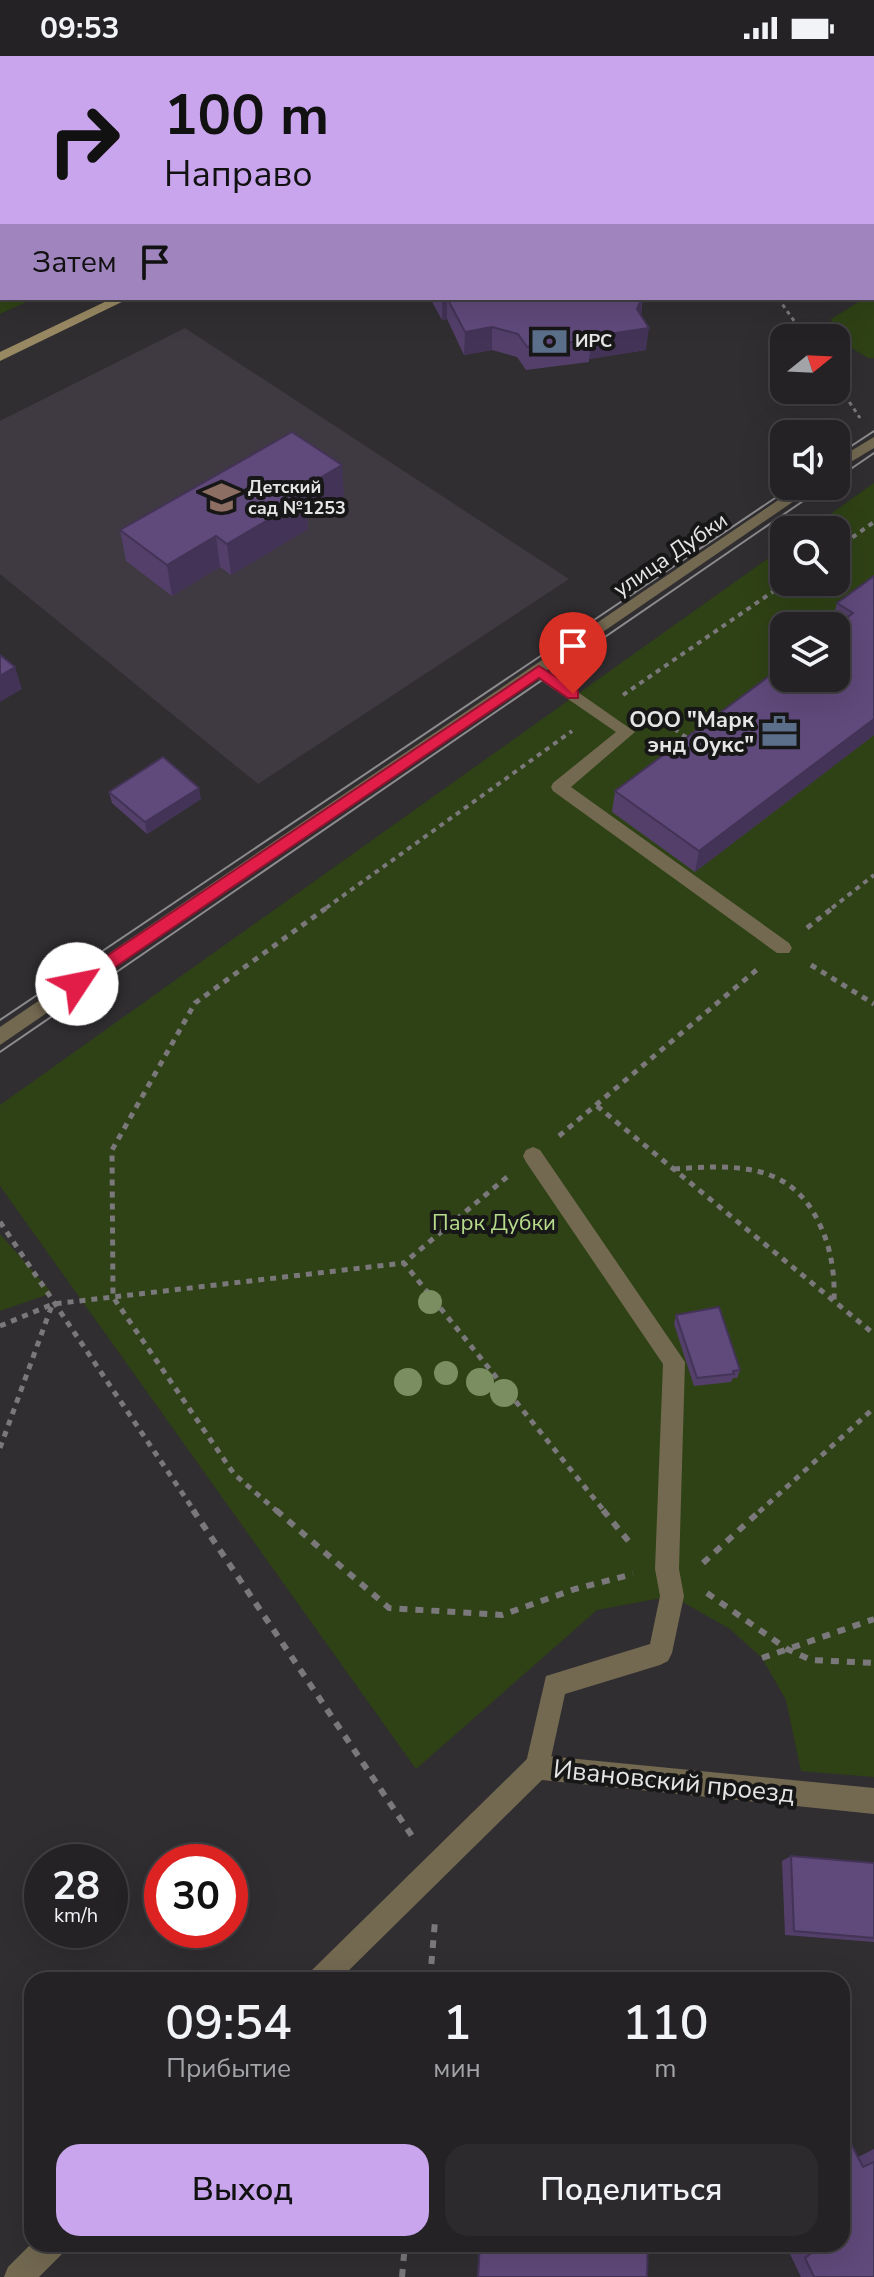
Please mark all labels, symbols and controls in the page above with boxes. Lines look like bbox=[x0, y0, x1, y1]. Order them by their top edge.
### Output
text: 09:53 bbox=[40, 8, 119, 49]
text: 100 m bbox=[164, 77, 329, 154]
icon: right bbox=[32, 88, 136, 192]
text: Направо bbox=[164, 150, 313, 199]
icon: arrive bbox=[133, 240, 177, 284]
text: Затем bbox=[32, 242, 117, 283]
bank icon: ИРС bbox=[530, 322, 568, 360]
north arrow bbox=[770, 324, 850, 404]
map controls bbox=[770, 324, 850, 692]
place label: ИРС bbox=[575, 329, 612, 353]
button: sound bbox=[770, 420, 850, 500]
place label: Детский сад №1253 bbox=[248, 475, 346, 520]
school or university icon: Детский сад №1253 bbox=[203, 478, 241, 516]
street label: улица Дубки bbox=[607, 505, 734, 604]
button: search bbox=[770, 516, 850, 596]
pin bbox=[539, 612, 607, 694]
button: layers bbox=[770, 612, 850, 692]
icon: arrive bbox=[551, 624, 595, 668]
place label: ООО "Марк энд Оукс" bbox=[629, 705, 755, 760]
office icon: ООО "Марк энд Оукс" bbox=[761, 713, 799, 751]
position arrow bbox=[35, 942, 119, 1026]
park label: Парк Дубки bbox=[432, 1208, 556, 1238]
street label: Ивановский проезд bbox=[551, 1751, 796, 1812]
speed limit sign: 30 bbox=[144, 1844, 248, 1948]
text: 28 bbox=[52, 1859, 100, 1913]
text: km/h bbox=[54, 1902, 98, 1929]
text: 09:54 bbox=[165, 1990, 292, 2056]
text: 1 bbox=[443, 1990, 471, 2056]
text: 110 bbox=[622, 1990, 709, 2056]
text: Прибытие bbox=[166, 2051, 291, 2086]
text: мин bbox=[433, 2051, 481, 2086]
text: m bbox=[654, 2051, 677, 2086]
button: Выход bbox=[56, 2144, 429, 2236]
button: Поделиться bbox=[445, 2144, 818, 2236]

